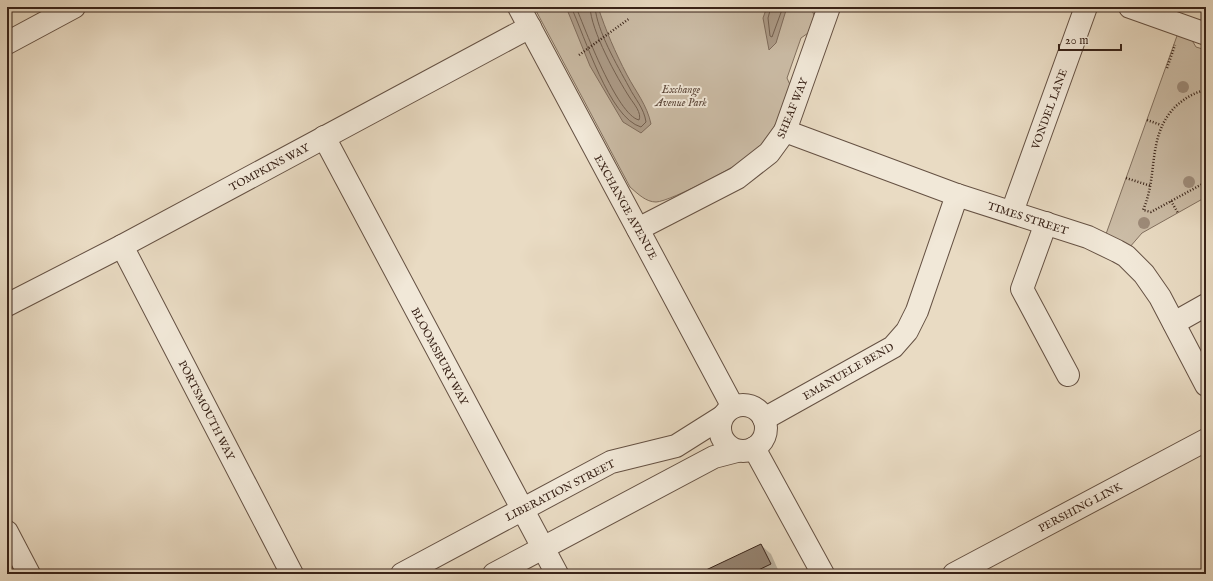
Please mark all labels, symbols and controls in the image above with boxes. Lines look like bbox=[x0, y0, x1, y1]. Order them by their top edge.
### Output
scale bar bbox=[1059, 26, 1121, 52]
text: 20 m bbox=[1065, 33, 1088, 48]
street label: VONDEL LANE bbox=[1029, 67, 1071, 152]
street label: SHEAF WAY bbox=[774, 75, 812, 141]
park label: Exchange Avenue Park bbox=[654, 83, 707, 110]
street label: TOMPKINS WAY bbox=[227, 141, 312, 195]
street label: EXCHANGE AVENUE bbox=[591, 153, 660, 263]
street label: TIMES STREET bbox=[986, 199, 1070, 239]
street label: BLOOMSBURY WAY bbox=[407, 305, 471, 408]
street label: EMANUELE BEND bbox=[800, 340, 897, 404]
street label: PORTSMOUTH WAY bbox=[175, 358, 238, 463]
street label: LIBERATION STREET bbox=[503, 457, 618, 525]
street label: PERSHING LINK bbox=[1036, 479, 1126, 536]

